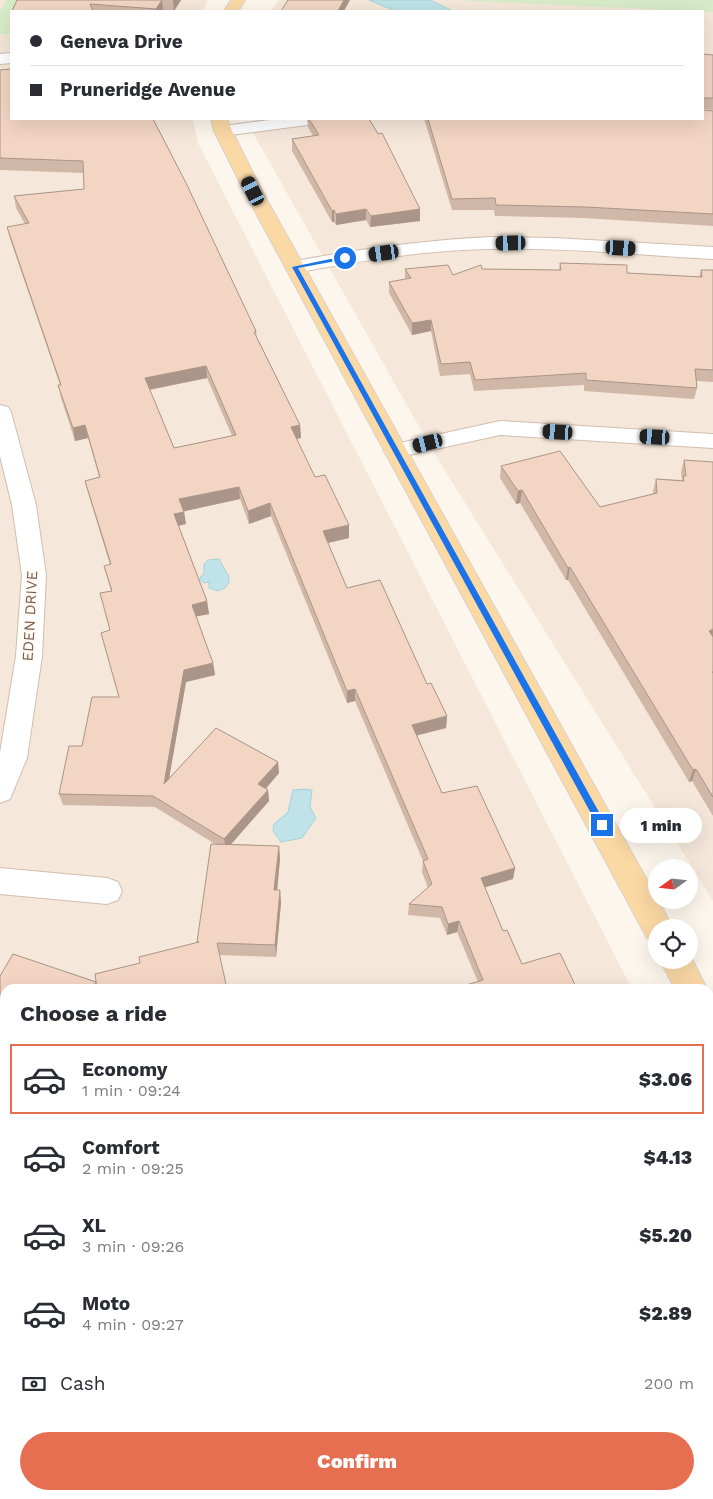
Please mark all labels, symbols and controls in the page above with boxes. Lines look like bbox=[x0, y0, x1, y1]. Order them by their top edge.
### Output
text: Geneva Drive bbox=[60, 30, 183, 53]
text: Pruneridge Avenue bbox=[60, 78, 236, 101]
car bbox=[239, 174, 266, 208]
car bbox=[495, 235, 526, 251]
car bbox=[605, 240, 636, 256]
car bbox=[368, 243, 399, 263]
route start bbox=[334, 247, 356, 269]
car bbox=[542, 424, 573, 440]
car bbox=[639, 429, 670, 445]
car bbox=[411, 432, 444, 454]
street label: EDEN DRIVE bbox=[19, 570, 41, 662]
callout: 1 min bbox=[620, 808, 702, 842]
route end bbox=[591, 814, 613, 836]
text: 1 min bbox=[640, 816, 682, 835]
north arrow bbox=[648, 859, 698, 909]
map controls bbox=[648, 859, 698, 969]
button: locate bbox=[648, 919, 698, 969]
text: Choose a ride bbox=[20, 1001, 167, 1026]
icon: car bbox=[22, 1057, 67, 1102]
text: Economy bbox=[82, 1058, 167, 1081]
text: $3.06 bbox=[639, 1068, 692, 1091]
text: 1 min · 09:24 bbox=[82, 1081, 181, 1100]
icon: car bbox=[22, 1135, 67, 1180]
text: Comfort bbox=[82, 1136, 160, 1159]
text: $4.13 bbox=[644, 1146, 692, 1169]
text: 2 min · 09:25 bbox=[82, 1159, 184, 1178]
icon: car bbox=[22, 1213, 67, 1258]
text: XL bbox=[82, 1214, 106, 1237]
text: $5.20 bbox=[639, 1224, 692, 1247]
text: 3 min · 09:26 bbox=[82, 1237, 184, 1256]
icon: car bbox=[22, 1291, 67, 1336]
text: Moto bbox=[82, 1292, 130, 1315]
text: $2.89 bbox=[639, 1302, 692, 1325]
text: 4 min · 09:27 bbox=[82, 1315, 184, 1334]
icon: cash bbox=[20, 1370, 48, 1398]
text: Cash bbox=[60, 1372, 106, 1395]
text: 200 m bbox=[644, 1374, 694, 1393]
button: Confirm bbox=[20, 1432, 694, 1490]

